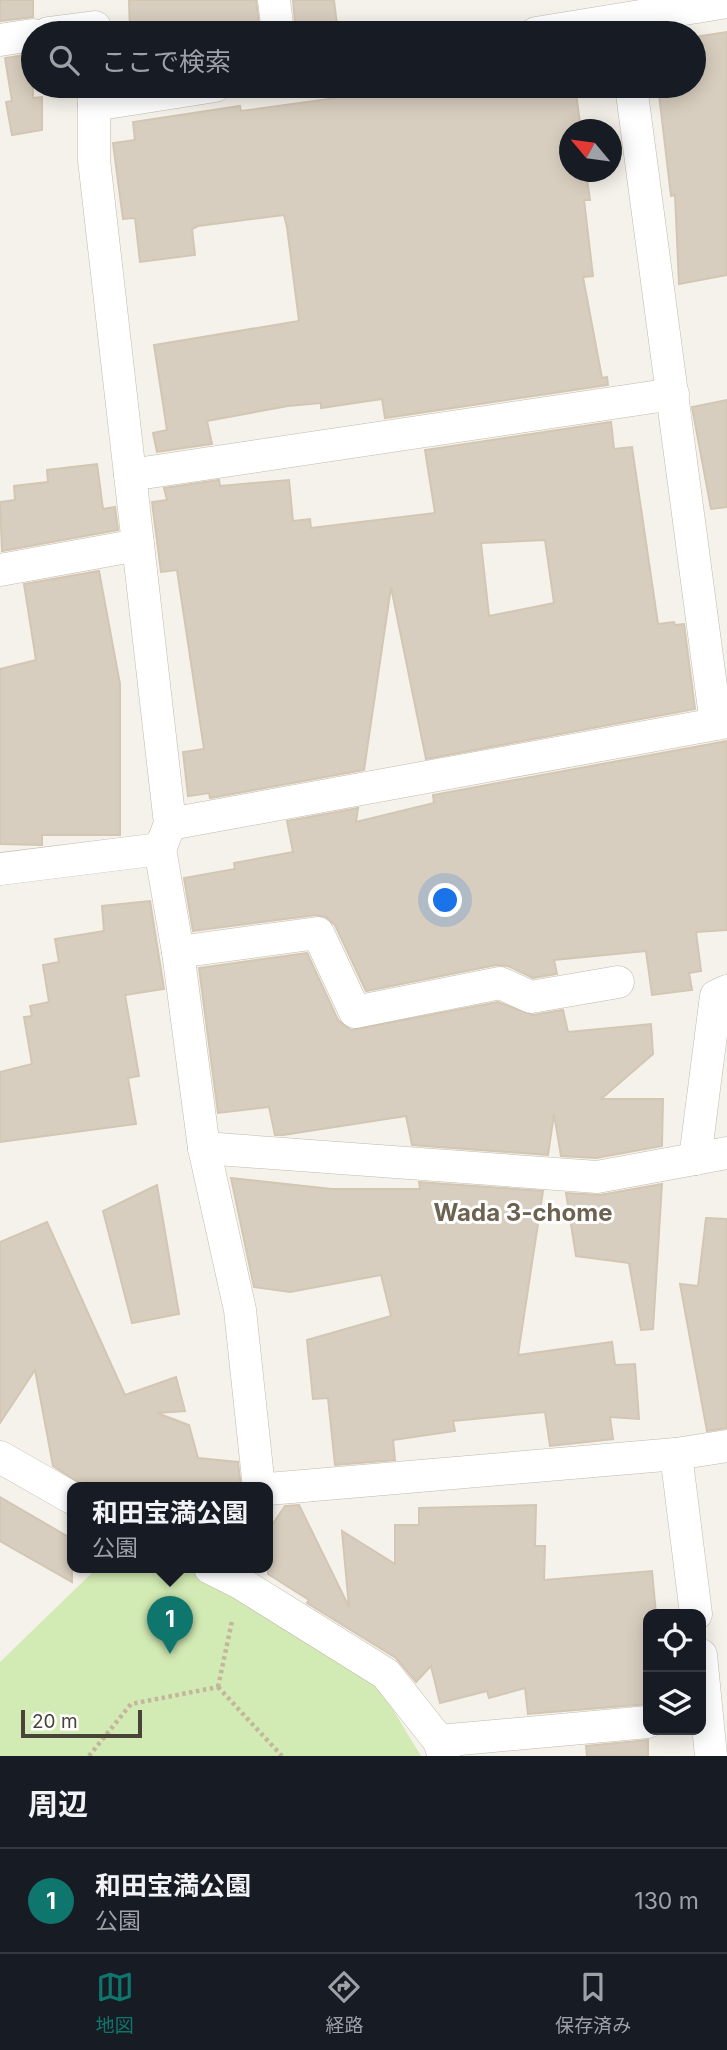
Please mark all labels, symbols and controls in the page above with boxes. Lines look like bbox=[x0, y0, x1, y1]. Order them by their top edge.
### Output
search box bbox=[21, 21, 706, 98]
icon: search bbox=[45, 41, 83, 79]
text: ここで検索 bbox=[101, 46, 231, 77]
north arrow bbox=[559, 119, 622, 182]
your location bbox=[428, 883, 462, 917]
district label: Wada 3-chome bbox=[434, 1198, 612, 1227]
popup bbox=[67, 1482, 273, 1573]
text: 和田宝満公園 bbox=[92, 1497, 248, 1528]
text: 公園 bbox=[92, 1534, 138, 1562]
pin: 1 bbox=[147, 1596, 193, 1654]
map controls bbox=[643, 1609, 706, 1735]
button: locate bbox=[643, 1609, 706, 1672]
button: layers bbox=[643, 1672, 706, 1735]
scale bar bbox=[21, 1707, 142, 1739]
text: 20 m bbox=[32, 1710, 78, 1733]
text: 周辺 bbox=[28, 1786, 88, 1822]
text: 和田宝満公園 bbox=[95, 1870, 251, 1901]
text: 1 bbox=[46, 1887, 56, 1915]
text: 130 m bbox=[634, 1887, 699, 1915]
text: 公園 bbox=[95, 1907, 141, 1935]
tab: 地図 bbox=[96, 1968, 134, 2037]
tab: 経路 bbox=[325, 1968, 363, 2037]
tab: 保存済み bbox=[555, 1968, 631, 2037]

